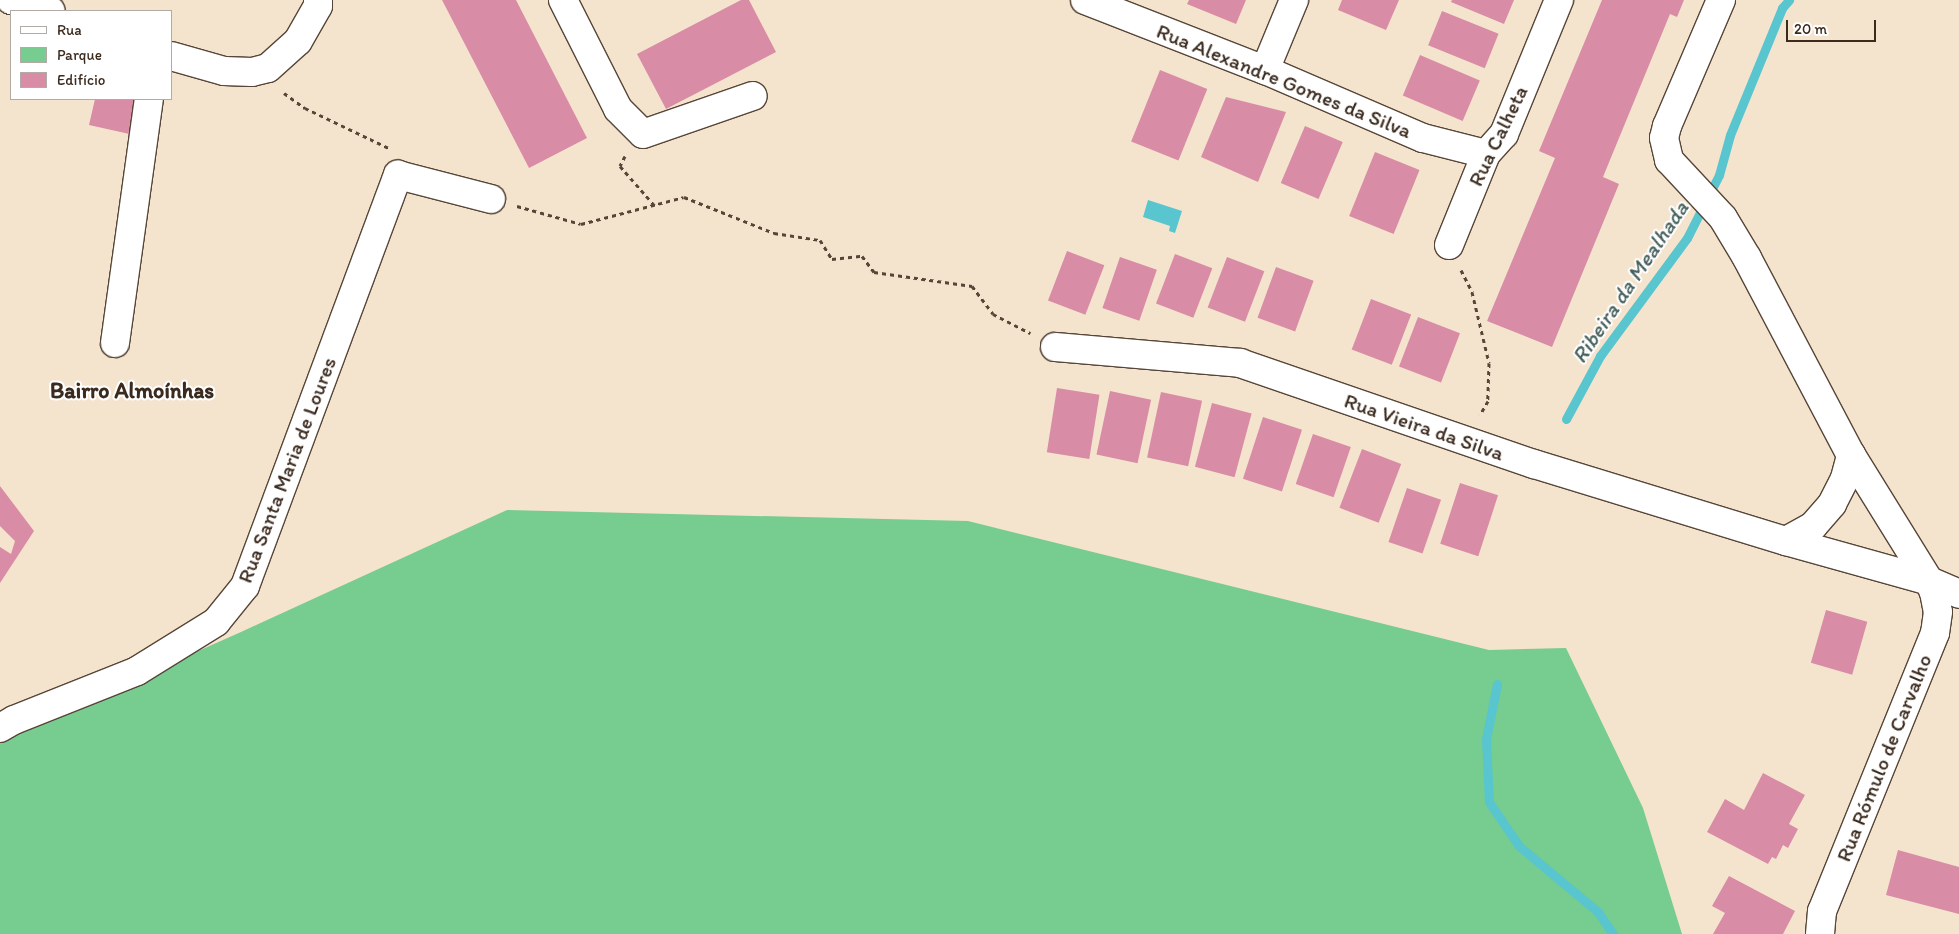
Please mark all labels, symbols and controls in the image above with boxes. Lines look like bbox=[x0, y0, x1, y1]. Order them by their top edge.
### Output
legend bbox=[10, 10, 172, 100]
scale bar bbox=[1789, 10, 1879, 42]
street label: Rua Alexandre Gomes da Silva bbox=[1153, 18, 1415, 144]
text: 20 m bbox=[1794, 20, 1827, 38]
text: Rua bbox=[57, 21, 82, 39]
text: Parque bbox=[57, 46, 102, 64]
text: Edifício bbox=[57, 71, 105, 89]
street label: Rua Calheta bbox=[1463, 81, 1533, 191]
water label: Ribeira da Mealhada bbox=[1566, 196, 1694, 368]
street label: Rua Santa Maria de Loures bbox=[232, 353, 342, 587]
district label: Bairro Almoínhas bbox=[50, 378, 214, 404]
street label: Rua Vieira da Silva bbox=[1341, 388, 1507, 466]
street label: Rua Rómulo de Carvalho bbox=[1831, 651, 1937, 865]

